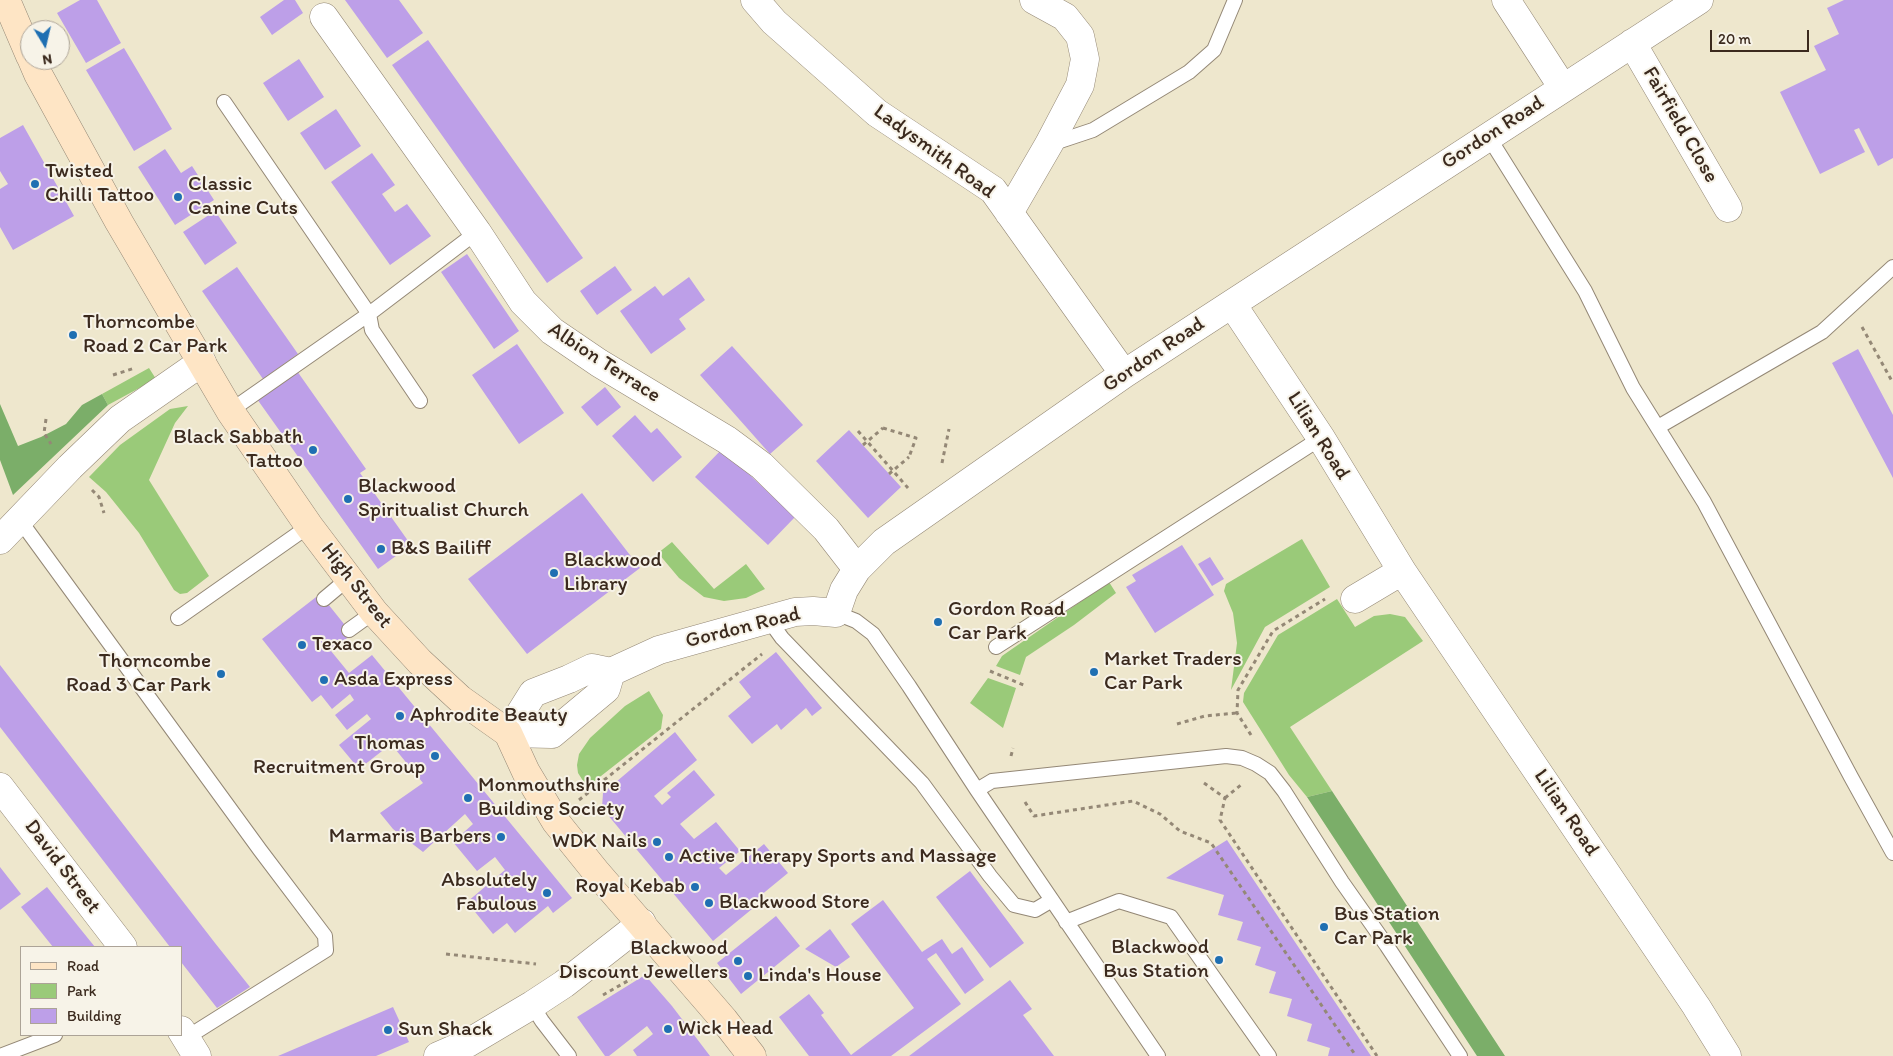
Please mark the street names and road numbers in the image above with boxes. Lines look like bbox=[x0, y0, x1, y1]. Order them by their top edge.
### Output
street label: Fairfield Close bbox=[1637, 63, 1723, 187]
street label: Gordon Road bbox=[1437, 90, 1549, 176]
street label: Ladysmith Road bbox=[868, 99, 1000, 205]
street label: Gordon Road bbox=[1098, 312, 1210, 398]
street label: Albion Terrace bbox=[543, 317, 665, 409]
street label: Lilian Road bbox=[1281, 387, 1355, 485]
street label: High Street bbox=[315, 538, 397, 634]
street label: Gordon Road bbox=[683, 602, 803, 654]
street label: Lilian Road bbox=[1528, 765, 1604, 861]
street label: David Street bbox=[18, 815, 106, 919]

